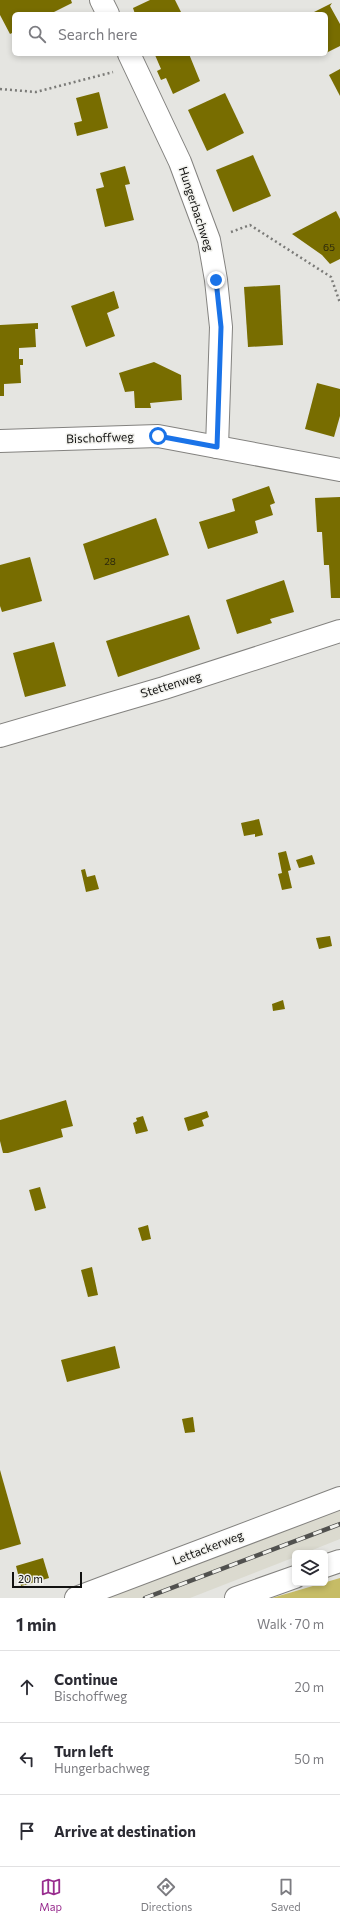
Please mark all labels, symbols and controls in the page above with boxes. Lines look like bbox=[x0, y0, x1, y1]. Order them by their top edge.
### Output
search box bbox=[12, 12, 328, 56]
icon: search bbox=[26, 23, 48, 45]
text: Search here bbox=[58, 25, 137, 43]
street label: Hungerbachweg bbox=[177, 165, 217, 253]
house number: 65 bbox=[323, 241, 335, 253]
route end bbox=[207, 271, 225, 289]
route start bbox=[149, 427, 167, 445]
street label: Bischoffweg bbox=[66, 429, 134, 445]
house number: 28 bbox=[104, 555, 116, 567]
street label: Stettenweg bbox=[139, 668, 203, 700]
street label: Lettackerweg bbox=[170, 1527, 246, 1567]
map controls bbox=[292, 1550, 328, 1586]
button: layers bbox=[292, 1550, 328, 1586]
scale bar bbox=[12, 1570, 82, 1589]
text: 20 m bbox=[18, 1572, 43, 1585]
text: 1 min bbox=[16, 1614, 56, 1635]
text: Walk · 70 m bbox=[257, 1616, 324, 1632]
text: Continue bbox=[54, 1670, 118, 1688]
icon: ahead bbox=[16, 1676, 38, 1698]
text: 20 m bbox=[295, 1679, 324, 1695]
text: Bischoffweg bbox=[54, 1688, 127, 1704]
text: Turn left bbox=[54, 1742, 113, 1760]
icon: left bbox=[16, 1748, 38, 1770]
text: 50 m bbox=[294, 1751, 324, 1767]
text: Hungerbachweg bbox=[54, 1760, 150, 1776]
icon: arrive bbox=[16, 1820, 38, 1842]
text: Arrive at destination bbox=[54, 1822, 196, 1840]
tab: Map bbox=[39, 1876, 62, 1913]
tab: Directions bbox=[141, 1876, 192, 1913]
tab: Saved bbox=[271, 1876, 301, 1913]

